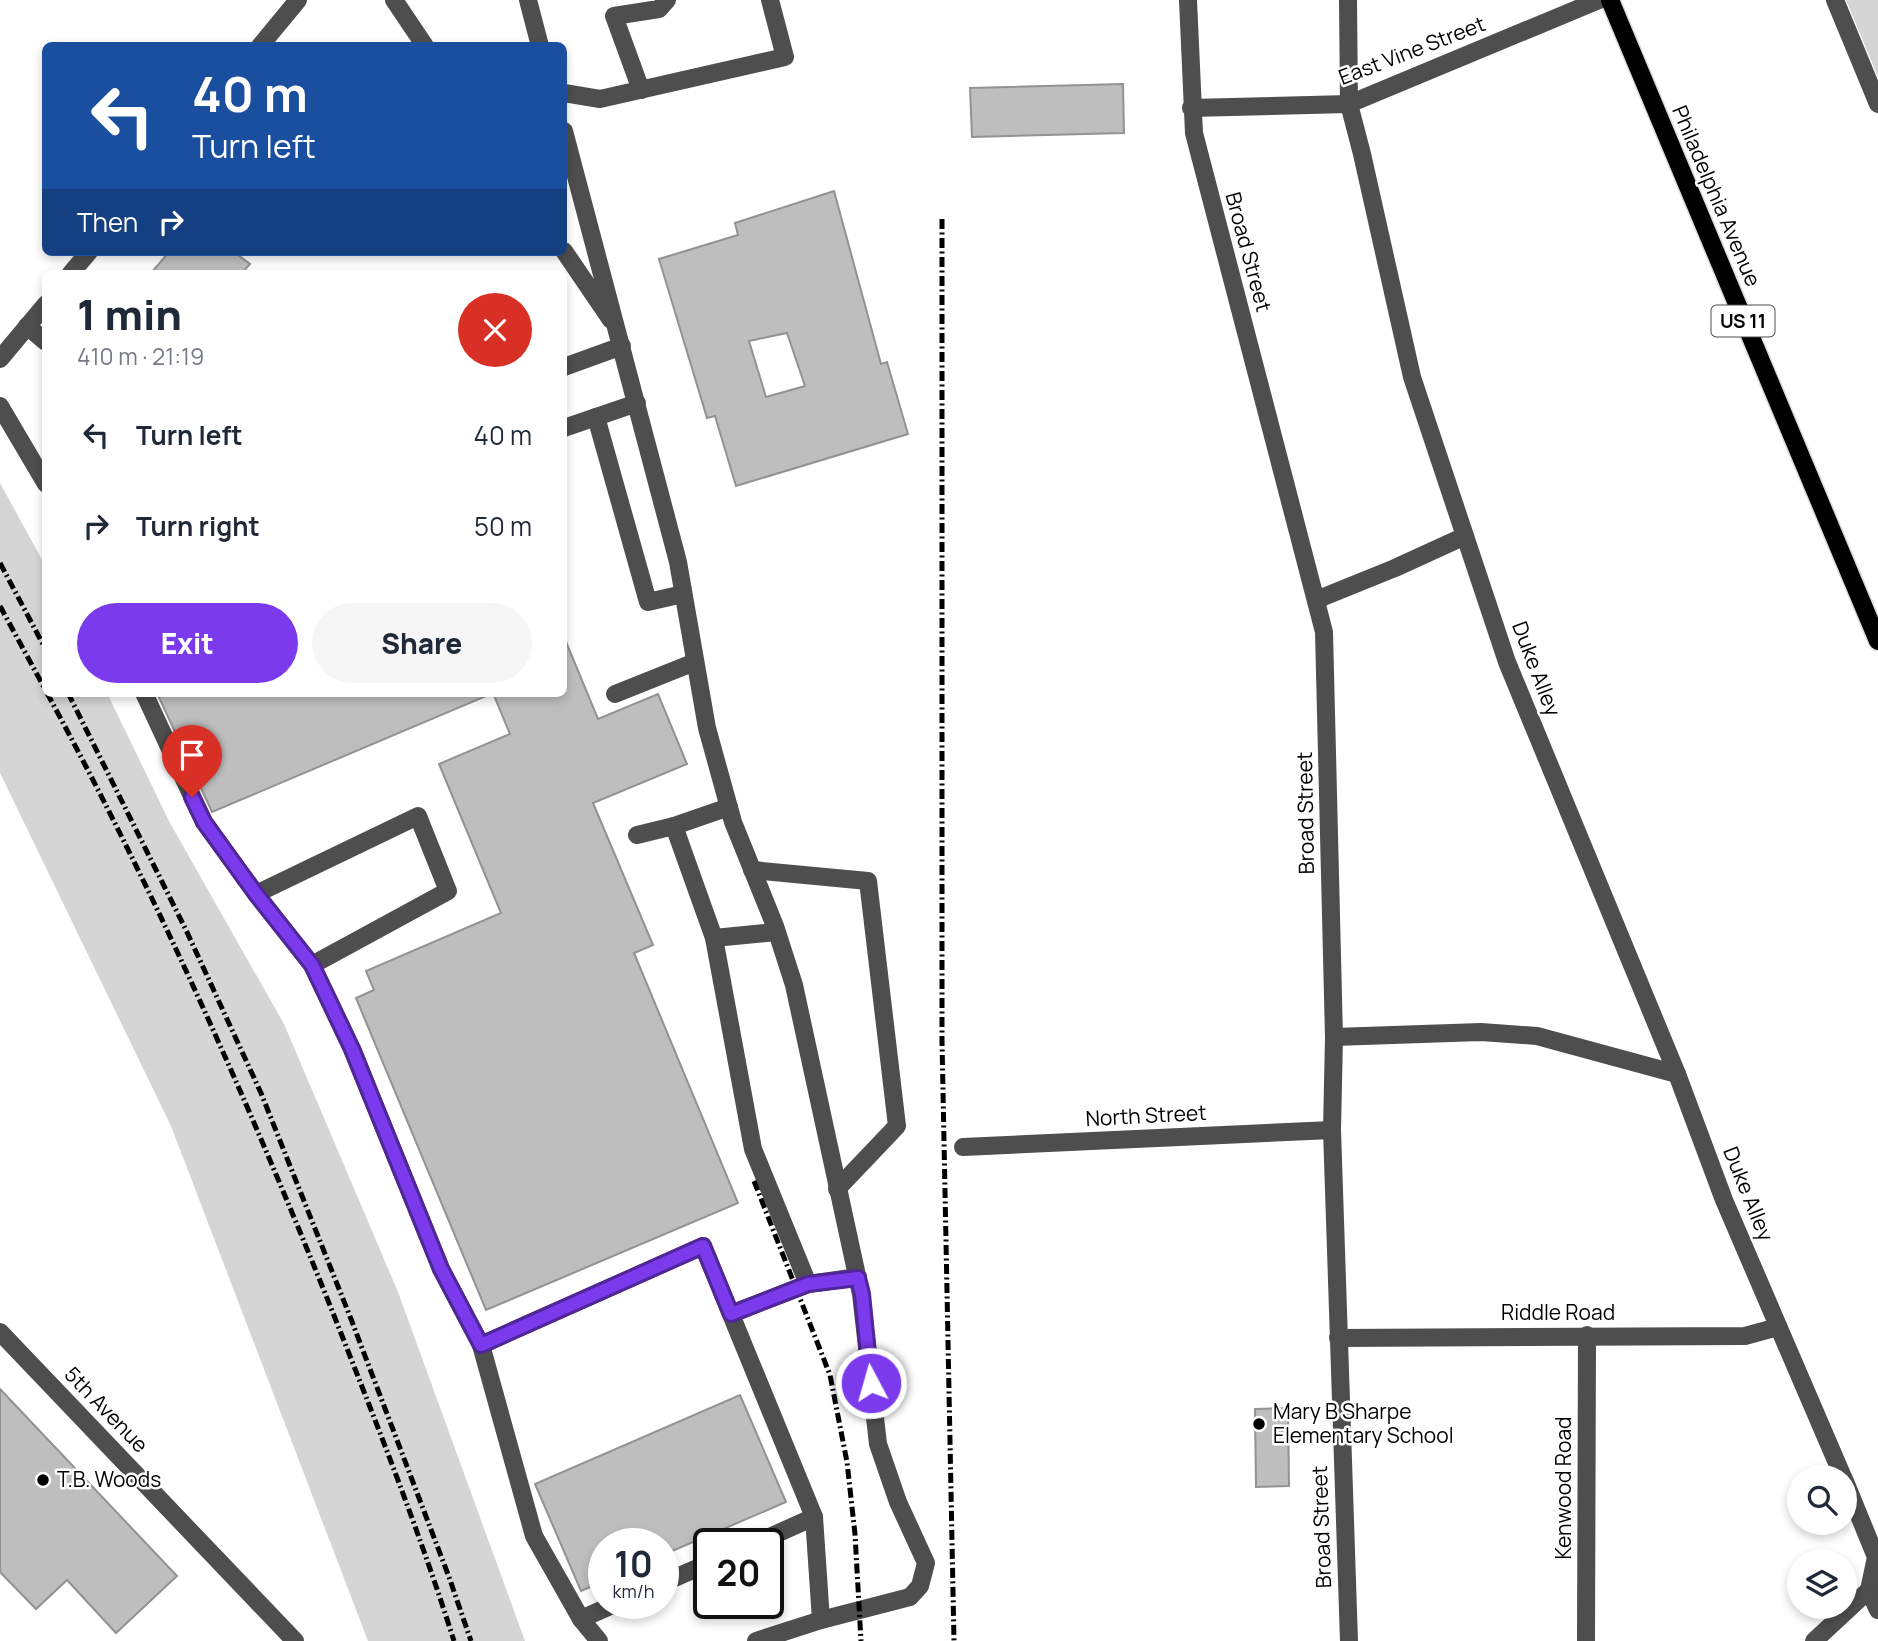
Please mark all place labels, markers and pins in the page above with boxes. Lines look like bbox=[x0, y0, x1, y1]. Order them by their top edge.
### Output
pin bbox=[162, 725, 222, 797]
place label: Mary B Sharpe Elementary School bbox=[1273, 1397, 1454, 1449]
marker: Mary B Sharpe Elementary School bbox=[1251, 1416, 1267, 1432]
place label: T.B. Woods bbox=[57, 1465, 161, 1493]
marker: T.B. Woods bbox=[35, 1472, 51, 1488]

